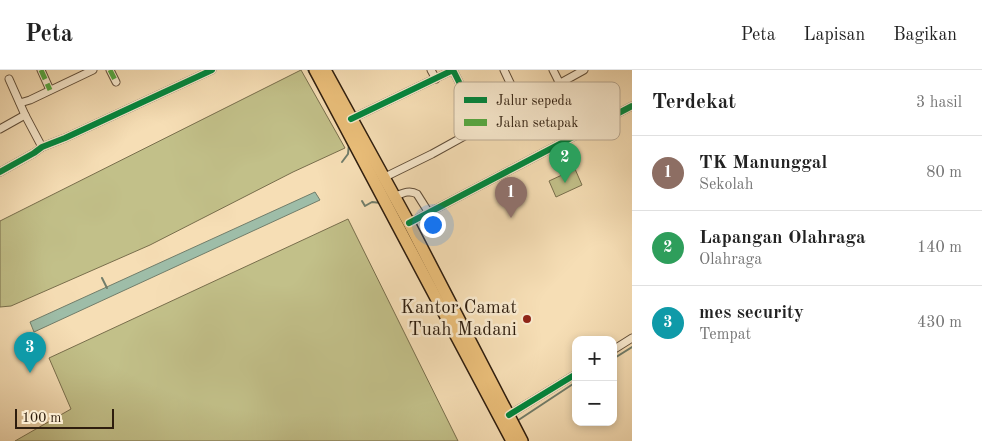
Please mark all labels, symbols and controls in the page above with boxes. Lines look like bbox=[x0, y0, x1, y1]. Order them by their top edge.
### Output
text: Peta bbox=[25, 23, 73, 47]
text: Peta bbox=[741, 26, 776, 44]
text: Lapisan bbox=[804, 26, 865, 44]
text: Bagikan bbox=[893, 26, 957, 44]
legend bbox=[454, 82, 620, 140]
text: Terdekat bbox=[652, 92, 736, 113]
text: Jalur sepeda bbox=[496, 94, 572, 108]
text: 3 hasil bbox=[916, 95, 962, 111]
text: Jalan setapak bbox=[496, 116, 578, 130]
pin: 2 bbox=[549, 142, 581, 183]
text: TK Manunggal bbox=[699, 154, 827, 173]
text: 1 bbox=[663, 165, 673, 181]
text: 80 m bbox=[926, 165, 962, 181]
pin: 1 bbox=[495, 177, 527, 218]
text: Sekolah bbox=[699, 177, 753, 193]
your location bbox=[420, 212, 446, 238]
text: Lapangan Olahraga bbox=[699, 229, 866, 248]
text: 2 bbox=[663, 240, 673, 256]
text: 140 m bbox=[917, 240, 962, 256]
text: Olahraga bbox=[699, 252, 762, 268]
place label: Kantor Camat Tuah Madani bbox=[401, 299, 517, 340]
text: mes security bbox=[699, 304, 804, 323]
marker: Kantor Camat Tuah Madani bbox=[521, 313, 533, 325]
text: 3 bbox=[663, 315, 673, 331]
text: 430 m bbox=[917, 315, 962, 331]
text: Tempat bbox=[699, 327, 751, 343]
pin: 3 bbox=[14, 332, 46, 373]
map controls bbox=[572, 336, 617, 426]
button: + bbox=[572, 336, 617, 381]
button: − bbox=[572, 381, 617, 426]
scale bar bbox=[15, 406, 114, 429]
text: 100 m bbox=[22, 411, 61, 425]

